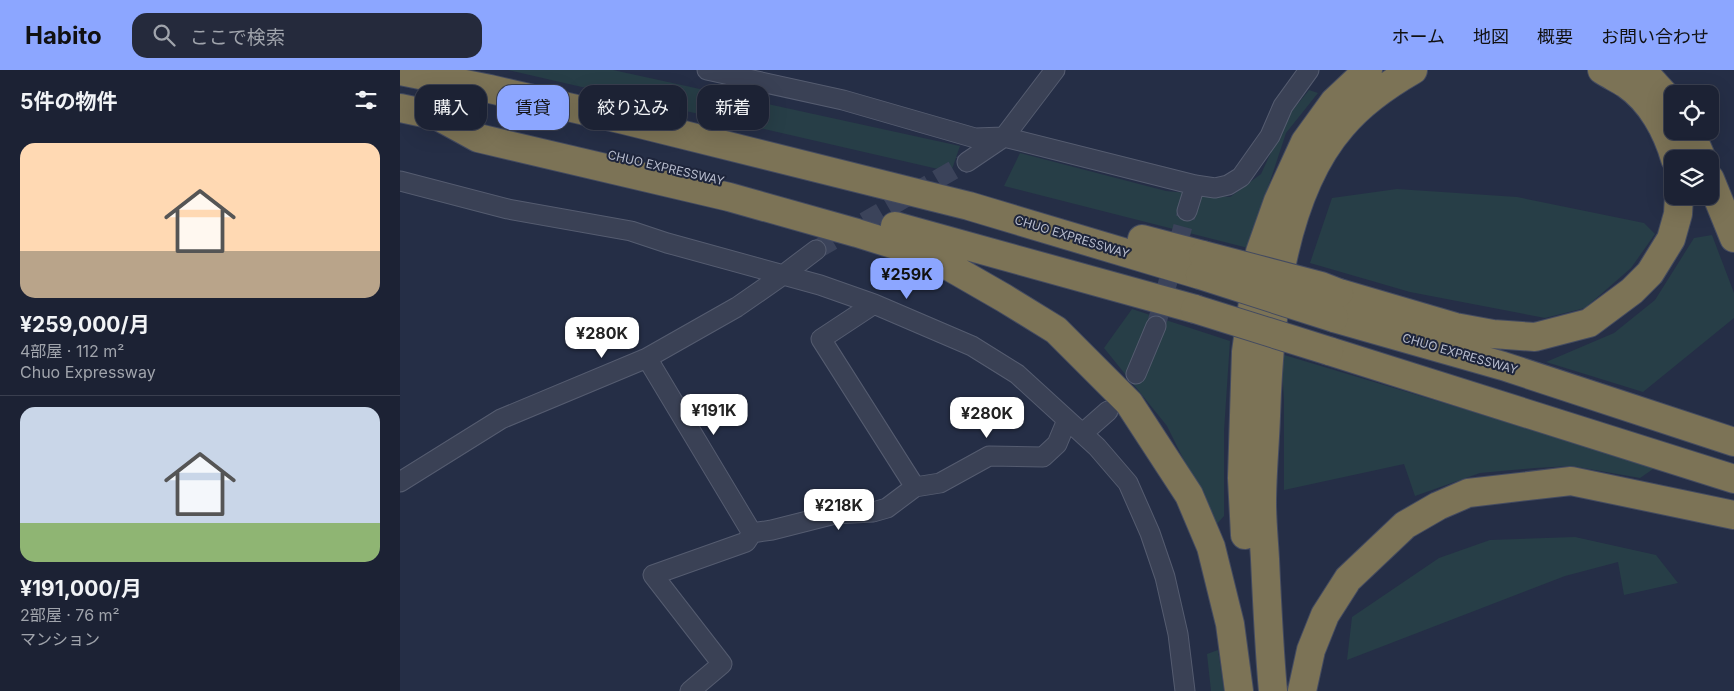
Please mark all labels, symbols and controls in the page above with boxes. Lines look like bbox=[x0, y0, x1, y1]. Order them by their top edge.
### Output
search box bbox=[132, 13, 482, 58]
text: Habito bbox=[25, 21, 102, 50]
icon: search bbox=[150, 21, 178, 49]
text: ここで検索 bbox=[190, 26, 285, 49]
text: ホーム bbox=[1392, 26, 1445, 47]
text: 地図 bbox=[1473, 26, 1509, 47]
text: 概要 bbox=[1537, 26, 1573, 47]
text: お問い合わせ bbox=[1601, 26, 1709, 47]
chip: 購入 bbox=[415, 85, 487, 130]
chip: 賃貸 bbox=[497, 85, 569, 130]
chip: 絞り込み bbox=[579, 85, 687, 130]
chip: 新着 bbox=[697, 85, 769, 130]
map controls bbox=[1664, 85, 1719, 205]
button: locate bbox=[1664, 85, 1719, 140]
icon: filters bbox=[352, 86, 380, 114]
text: 5件の物件 bbox=[20, 89, 117, 114]
street label: CHUO EXPRESSWAY bbox=[606, 147, 726, 188]
button: layers bbox=[1664, 150, 1719, 205]
icon: home bbox=[155, 176, 245, 266]
street label: CHUO EXPRESSWAY bbox=[1013, 212, 1131, 261]
pin: ¥259K bbox=[872, 258, 942, 300]
text: ¥259K bbox=[881, 264, 933, 284]
text: ¥259,000/月 bbox=[20, 312, 150, 337]
pin: ¥280K bbox=[567, 316, 637, 359]
text: ¥280K bbox=[576, 323, 628, 343]
street label: CHUO EXPRESSWAY bbox=[1401, 330, 1520, 377]
text: 4部屋 · 112 m² bbox=[20, 341, 124, 361]
text: Chuo Expressway bbox=[20, 362, 156, 382]
pin: ¥191K bbox=[679, 394, 749, 436]
pin: ¥280K bbox=[952, 396, 1022, 439]
text: ¥191K bbox=[692, 400, 736, 420]
text: ¥280K bbox=[961, 403, 1013, 423]
icon: home bbox=[155, 439, 245, 529]
pin: ¥218K bbox=[804, 488, 874, 531]
text: ¥218K bbox=[815, 495, 863, 515]
text: ¥191,000/月 bbox=[20, 576, 142, 601]
text: 2部屋 · 76 m² bbox=[20, 605, 120, 625]
text: マンション bbox=[20, 629, 100, 649]

